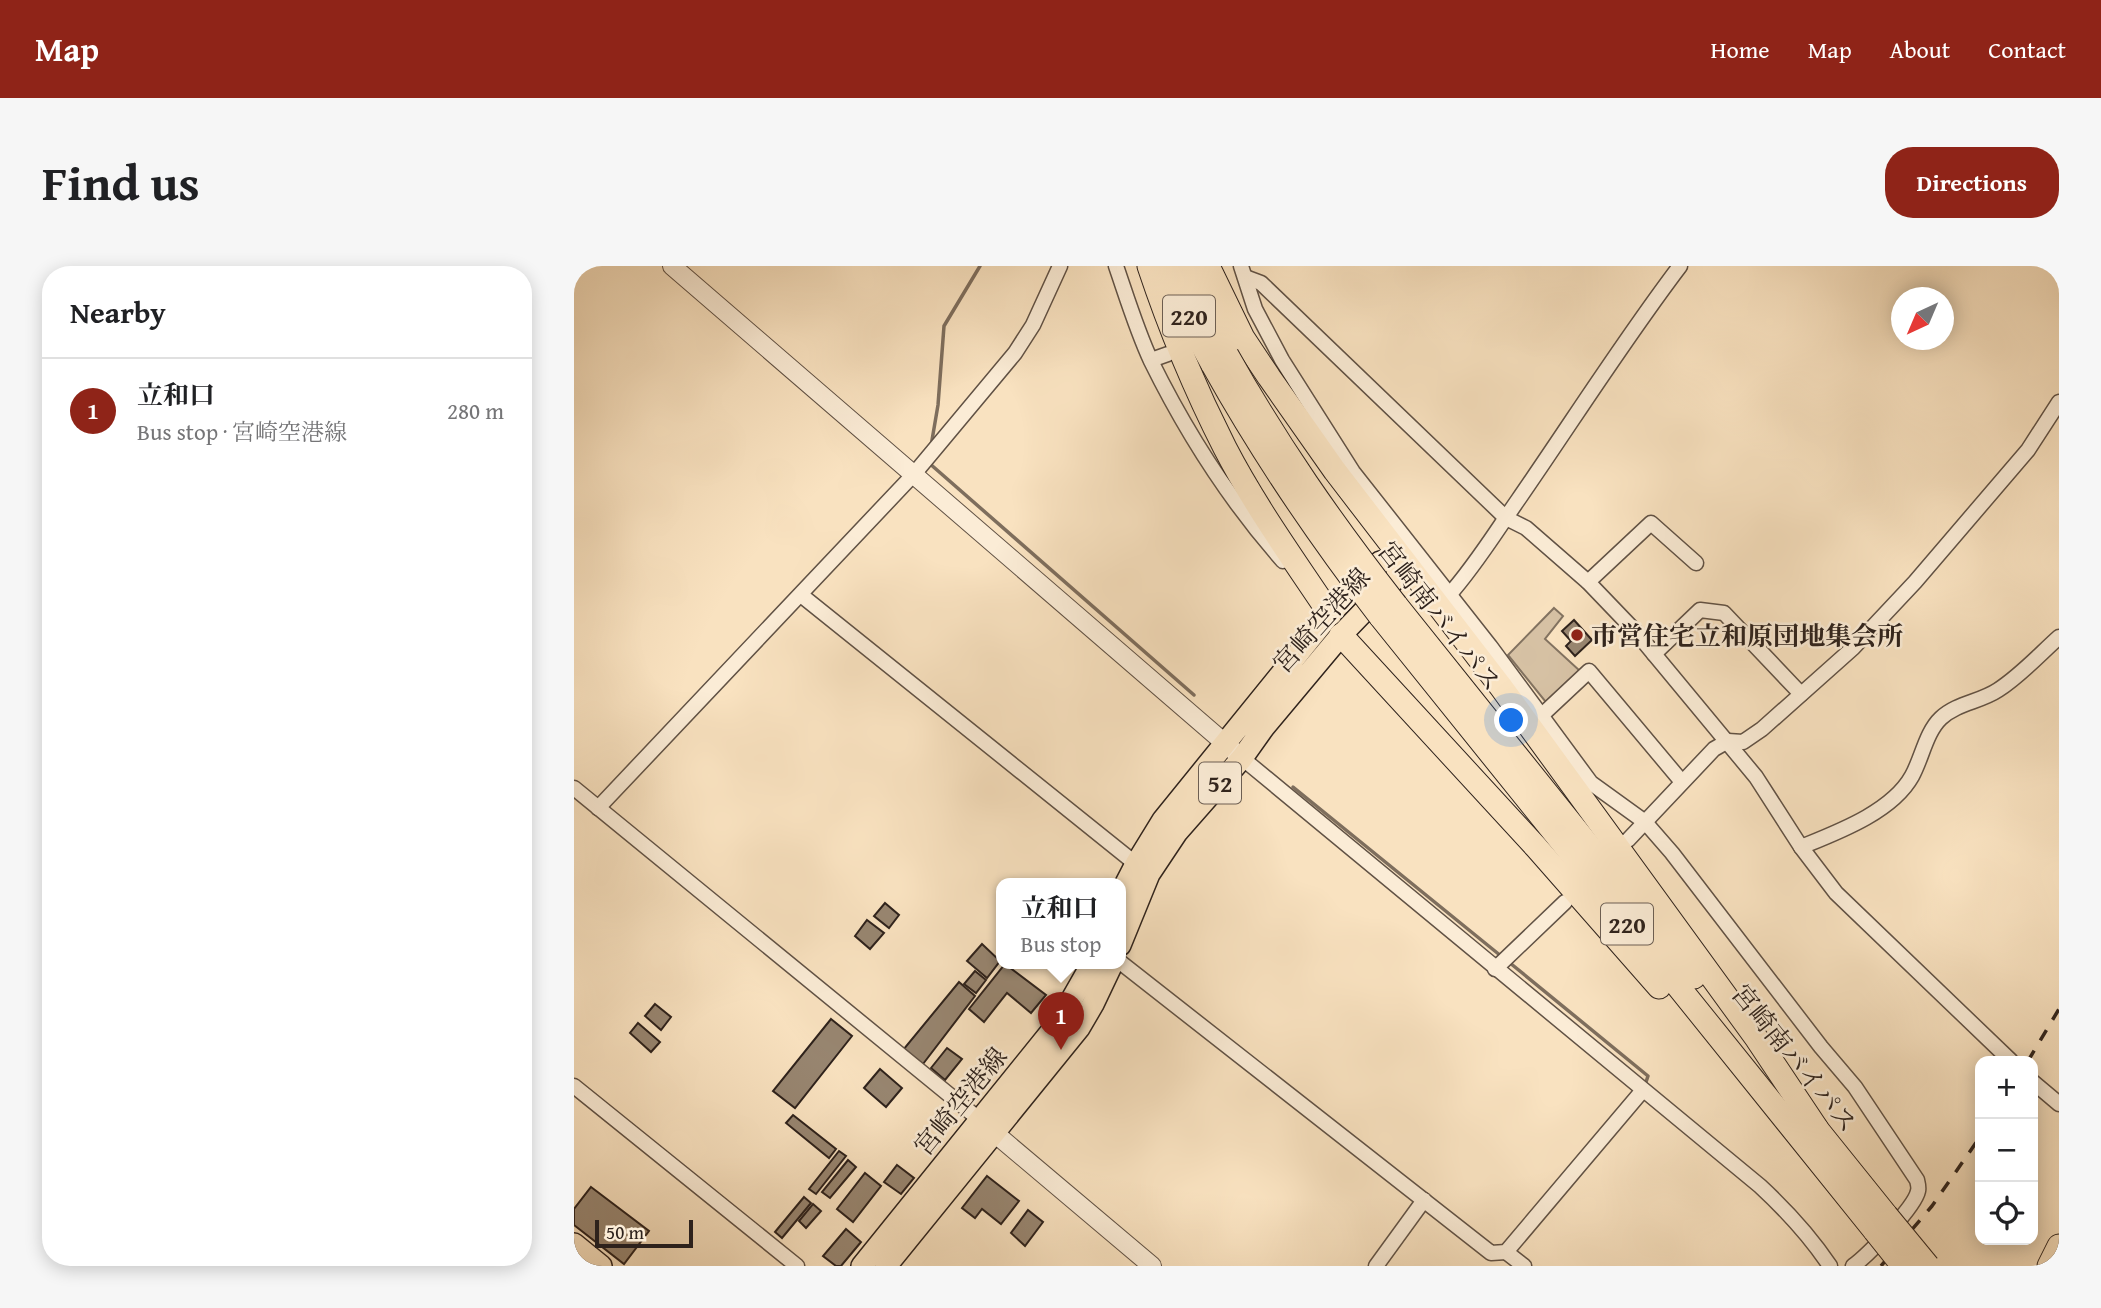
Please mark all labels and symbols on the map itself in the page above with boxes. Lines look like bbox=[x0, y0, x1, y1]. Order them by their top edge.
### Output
north arrow bbox=[1891, 287, 1954, 350]
road number: 220 bbox=[1163, 296, 1215, 336]
street label: 宮崎南バイパス bbox=[1369, 532, 1511, 700]
street label: 宮崎空港線 bbox=[1263, 559, 1379, 681]
place label: 市営住宅立和原団地集会所 bbox=[1591, 616, 1903, 655]
marker: 市営住宅立和原団地集会所 bbox=[1569, 627, 1585, 643]
your location bbox=[1494, 703, 1528, 737]
road number: 52 bbox=[1199, 762, 1241, 804]
road number: 220 bbox=[1601, 904, 1653, 944]
street label: 宮崎南バイパス bbox=[1723, 975, 1867, 1141]
pin: 1 bbox=[1038, 992, 1084, 1050]
street label: 宮崎空港線 bbox=[904, 1038, 1016, 1164]
scale bar bbox=[595, 1217, 693, 1249]

